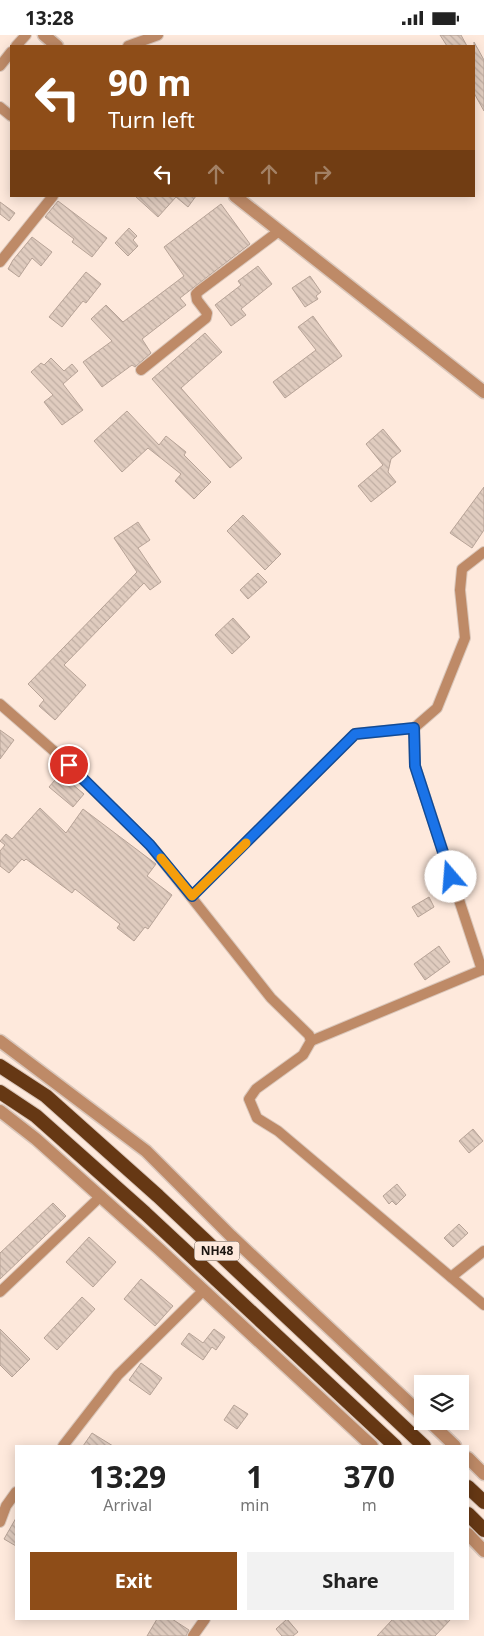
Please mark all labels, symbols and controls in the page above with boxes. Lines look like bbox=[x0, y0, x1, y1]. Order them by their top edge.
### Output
text: 13:28 bbox=[25, 5, 74, 31]
text: 90 m bbox=[108, 59, 191, 106]
icon: left bbox=[25, 65, 90, 130]
text: Turn left bbox=[108, 104, 195, 134]
icon: left bbox=[149, 160, 177, 188]
icon: ahead bbox=[202, 160, 230, 188]
icon: ahead bbox=[255, 160, 283, 188]
icon: right bbox=[308, 160, 336, 188]
pin bbox=[48, 744, 90, 786]
icon: arrive bbox=[55, 751, 83, 779]
position arrow bbox=[424, 850, 476, 902]
road number: NH48 bbox=[194, 1241, 240, 1261]
map controls bbox=[414, 1375, 469, 1430]
button: layers bbox=[414, 1375, 469, 1430]
text: 13:29 bbox=[89, 1456, 166, 1497]
text: 1 bbox=[246, 1456, 263, 1497]
text: 370 bbox=[343, 1456, 395, 1497]
text: Arrival bbox=[103, 1494, 152, 1516]
text: min bbox=[240, 1494, 269, 1516]
text: m bbox=[362, 1494, 377, 1516]
button: Exit bbox=[30, 1552, 237, 1610]
button: Share bbox=[247, 1552, 454, 1610]

